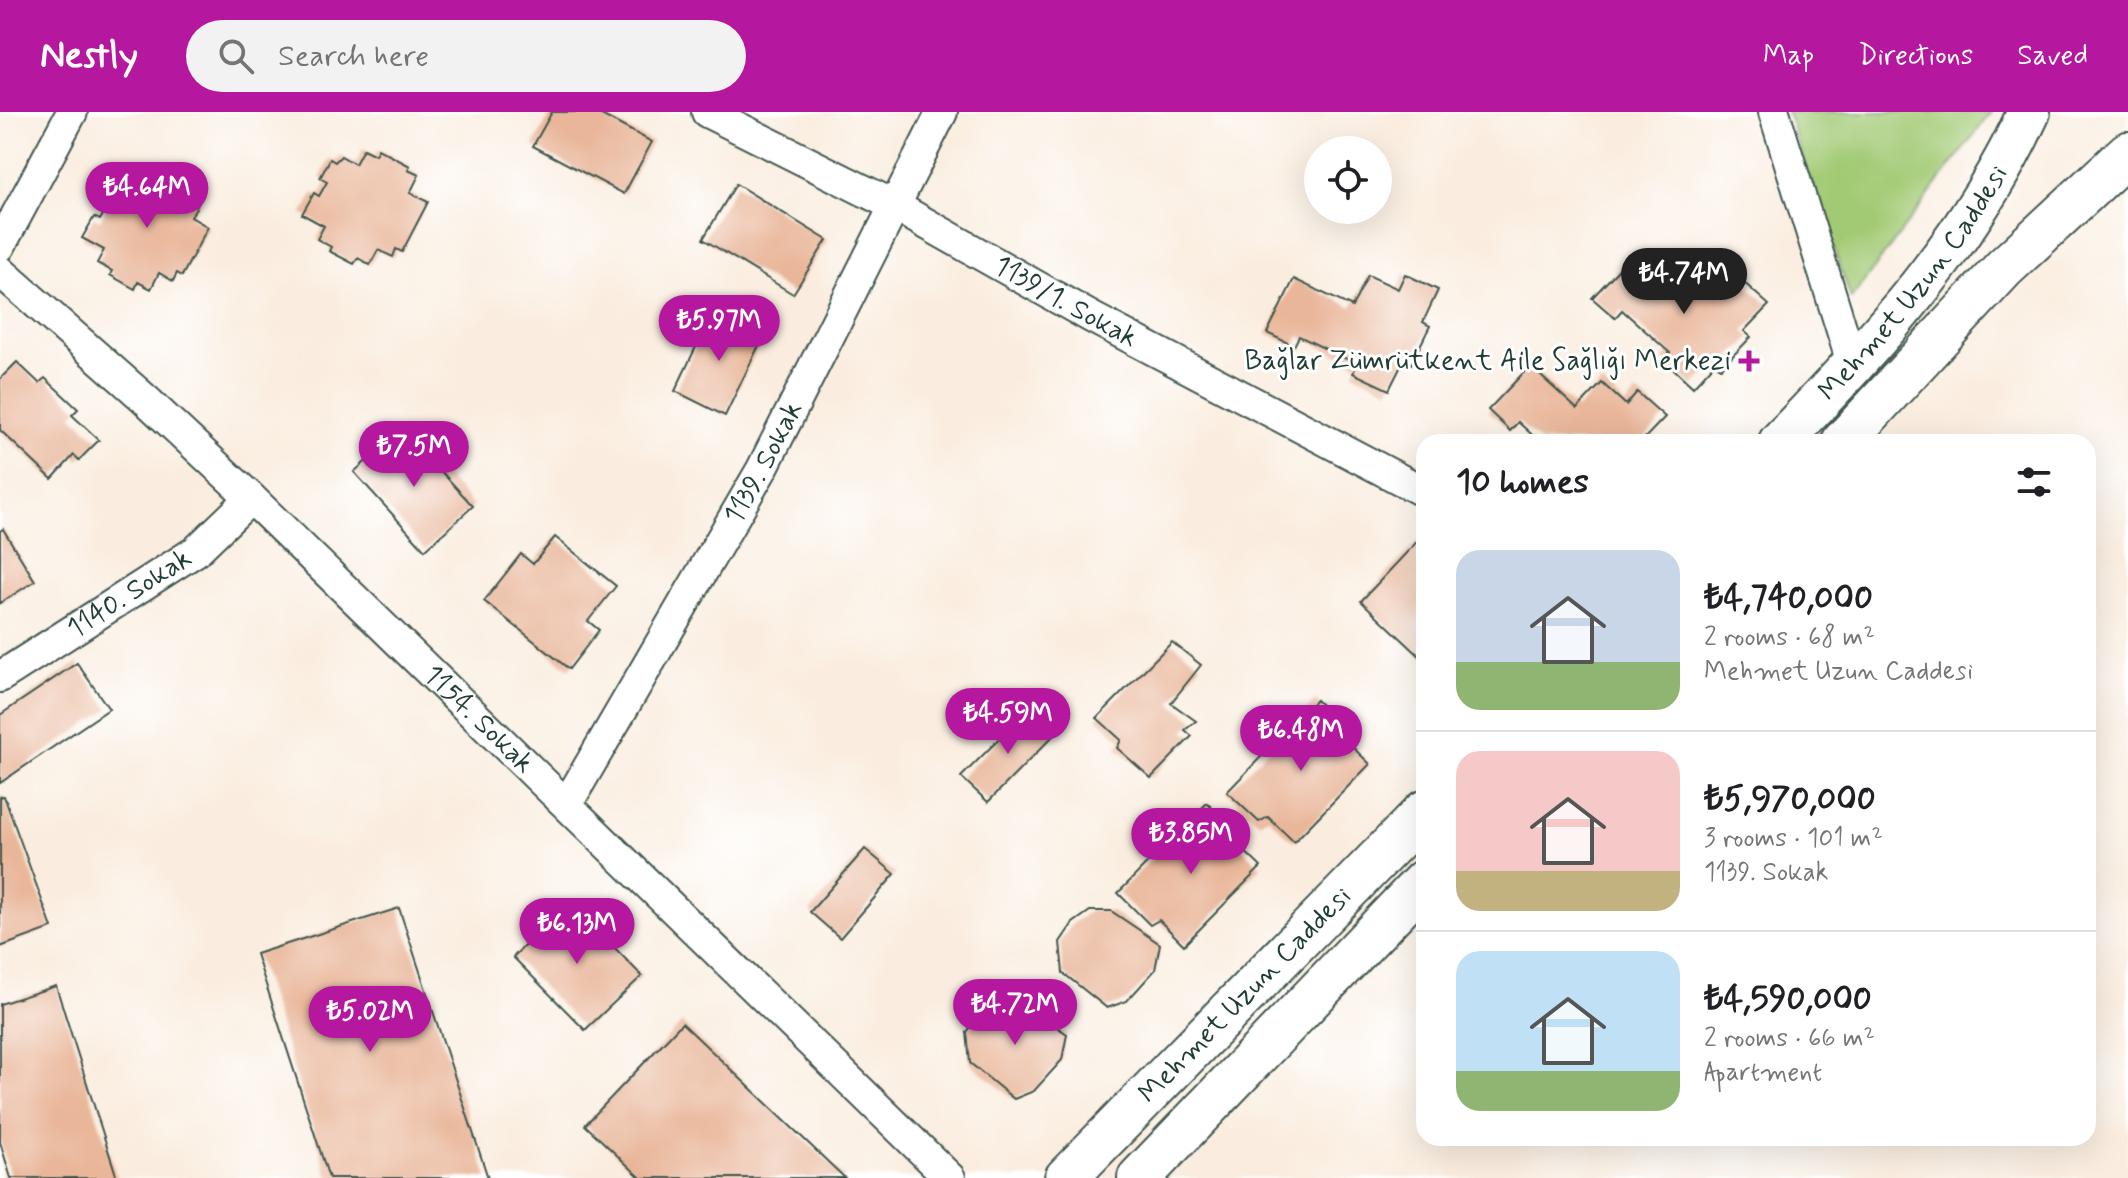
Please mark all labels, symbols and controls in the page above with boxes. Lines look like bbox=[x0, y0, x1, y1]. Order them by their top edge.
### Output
search box bbox=[186, 20, 746, 92]
text: Nestly bbox=[40, 32, 138, 81]
icon: search bbox=[214, 34, 258, 78]
text: Search here bbox=[278, 37, 429, 76]
text: Map bbox=[1763, 38, 1814, 75]
text: Directions bbox=[1858, 38, 1973, 75]
text: Saved bbox=[2017, 38, 2088, 75]
map controls bbox=[1304, 136, 1392, 224]
button: locate bbox=[1304, 136, 1392, 224]
street label: Mehmet Uzun Caddesi bbox=[1810, 159, 2017, 409]
pin: ₺4.64M bbox=[82, 162, 212, 230]
text: ₺4.64M bbox=[103, 171, 191, 205]
street label: 1139/1. Sokak bbox=[987, 247, 1144, 357]
pin: ₺4.74M bbox=[1619, 248, 1749, 316]
text: ₺4.74M bbox=[1639, 257, 1729, 291]
pin: ₺5.97M bbox=[654, 295, 784, 363]
text: ₺5.97M bbox=[677, 304, 761, 338]
place label: Bağlar Zümrütkent Aile Sağlığı Merkezi bbox=[1244, 343, 1731, 380]
marker: Bağlar Zümrütkent Aile Sağlığı Merkezi bbox=[1738, 350, 1760, 372]
street label: 1139. Sokak bbox=[716, 395, 812, 531]
pin: ₺7.5M bbox=[358, 421, 470, 489]
text: ₺7.5M bbox=[377, 430, 451, 464]
text: 10 homes bbox=[1456, 460, 1589, 505]
icon: filters bbox=[2012, 460, 2056, 504]
street label: 1140. Sokak bbox=[60, 540, 199, 647]
text: ₺4,740,000 bbox=[1704, 576, 1873, 621]
icon: home bbox=[1520, 582, 1616, 678]
text: 2 rooms · 68 m² bbox=[1704, 621, 1875, 655]
text: Mehmet Uzun Caddesi bbox=[1704, 655, 1973, 689]
street label: 1154. Sokak bbox=[415, 657, 542, 782]
pin: ₺4.59M bbox=[943, 688, 1073, 756]
text: ₺4.59M bbox=[963, 697, 1053, 731]
pin: ₺6.48M bbox=[1236, 705, 1366, 773]
text: ₺6.48M bbox=[1258, 714, 1344, 748]
text: ₺5,970,000 bbox=[1704, 777, 1876, 822]
icon: home bbox=[1520, 783, 1616, 879]
pin: ₺3.85M bbox=[1126, 808, 1256, 876]
text: ₺3.85M bbox=[1149, 817, 1233, 851]
text: 3 rooms · 101 m² bbox=[1704, 822, 1883, 856]
text: 1139. Sokak bbox=[1704, 856, 1828, 890]
street label: Mehmet Uzun Caddesi bbox=[1130, 878, 1360, 1112]
pin: ₺6.13M bbox=[512, 898, 642, 966]
text: ₺6.13M bbox=[537, 907, 617, 941]
text: ₺4,590,000 bbox=[1704, 977, 1872, 1022]
pin: ₺4.72M bbox=[950, 979, 1080, 1047]
icon: home bbox=[1520, 983, 1616, 1079]
pin: ₺5.02M bbox=[305, 986, 435, 1054]
text: ₺4.72M bbox=[971, 988, 1059, 1022]
text: ₺5.02M bbox=[327, 995, 413, 1029]
text: 2 rooms · 66 m² bbox=[1704, 1022, 1875, 1056]
text: Apartment bbox=[1704, 1056, 1822, 1090]

